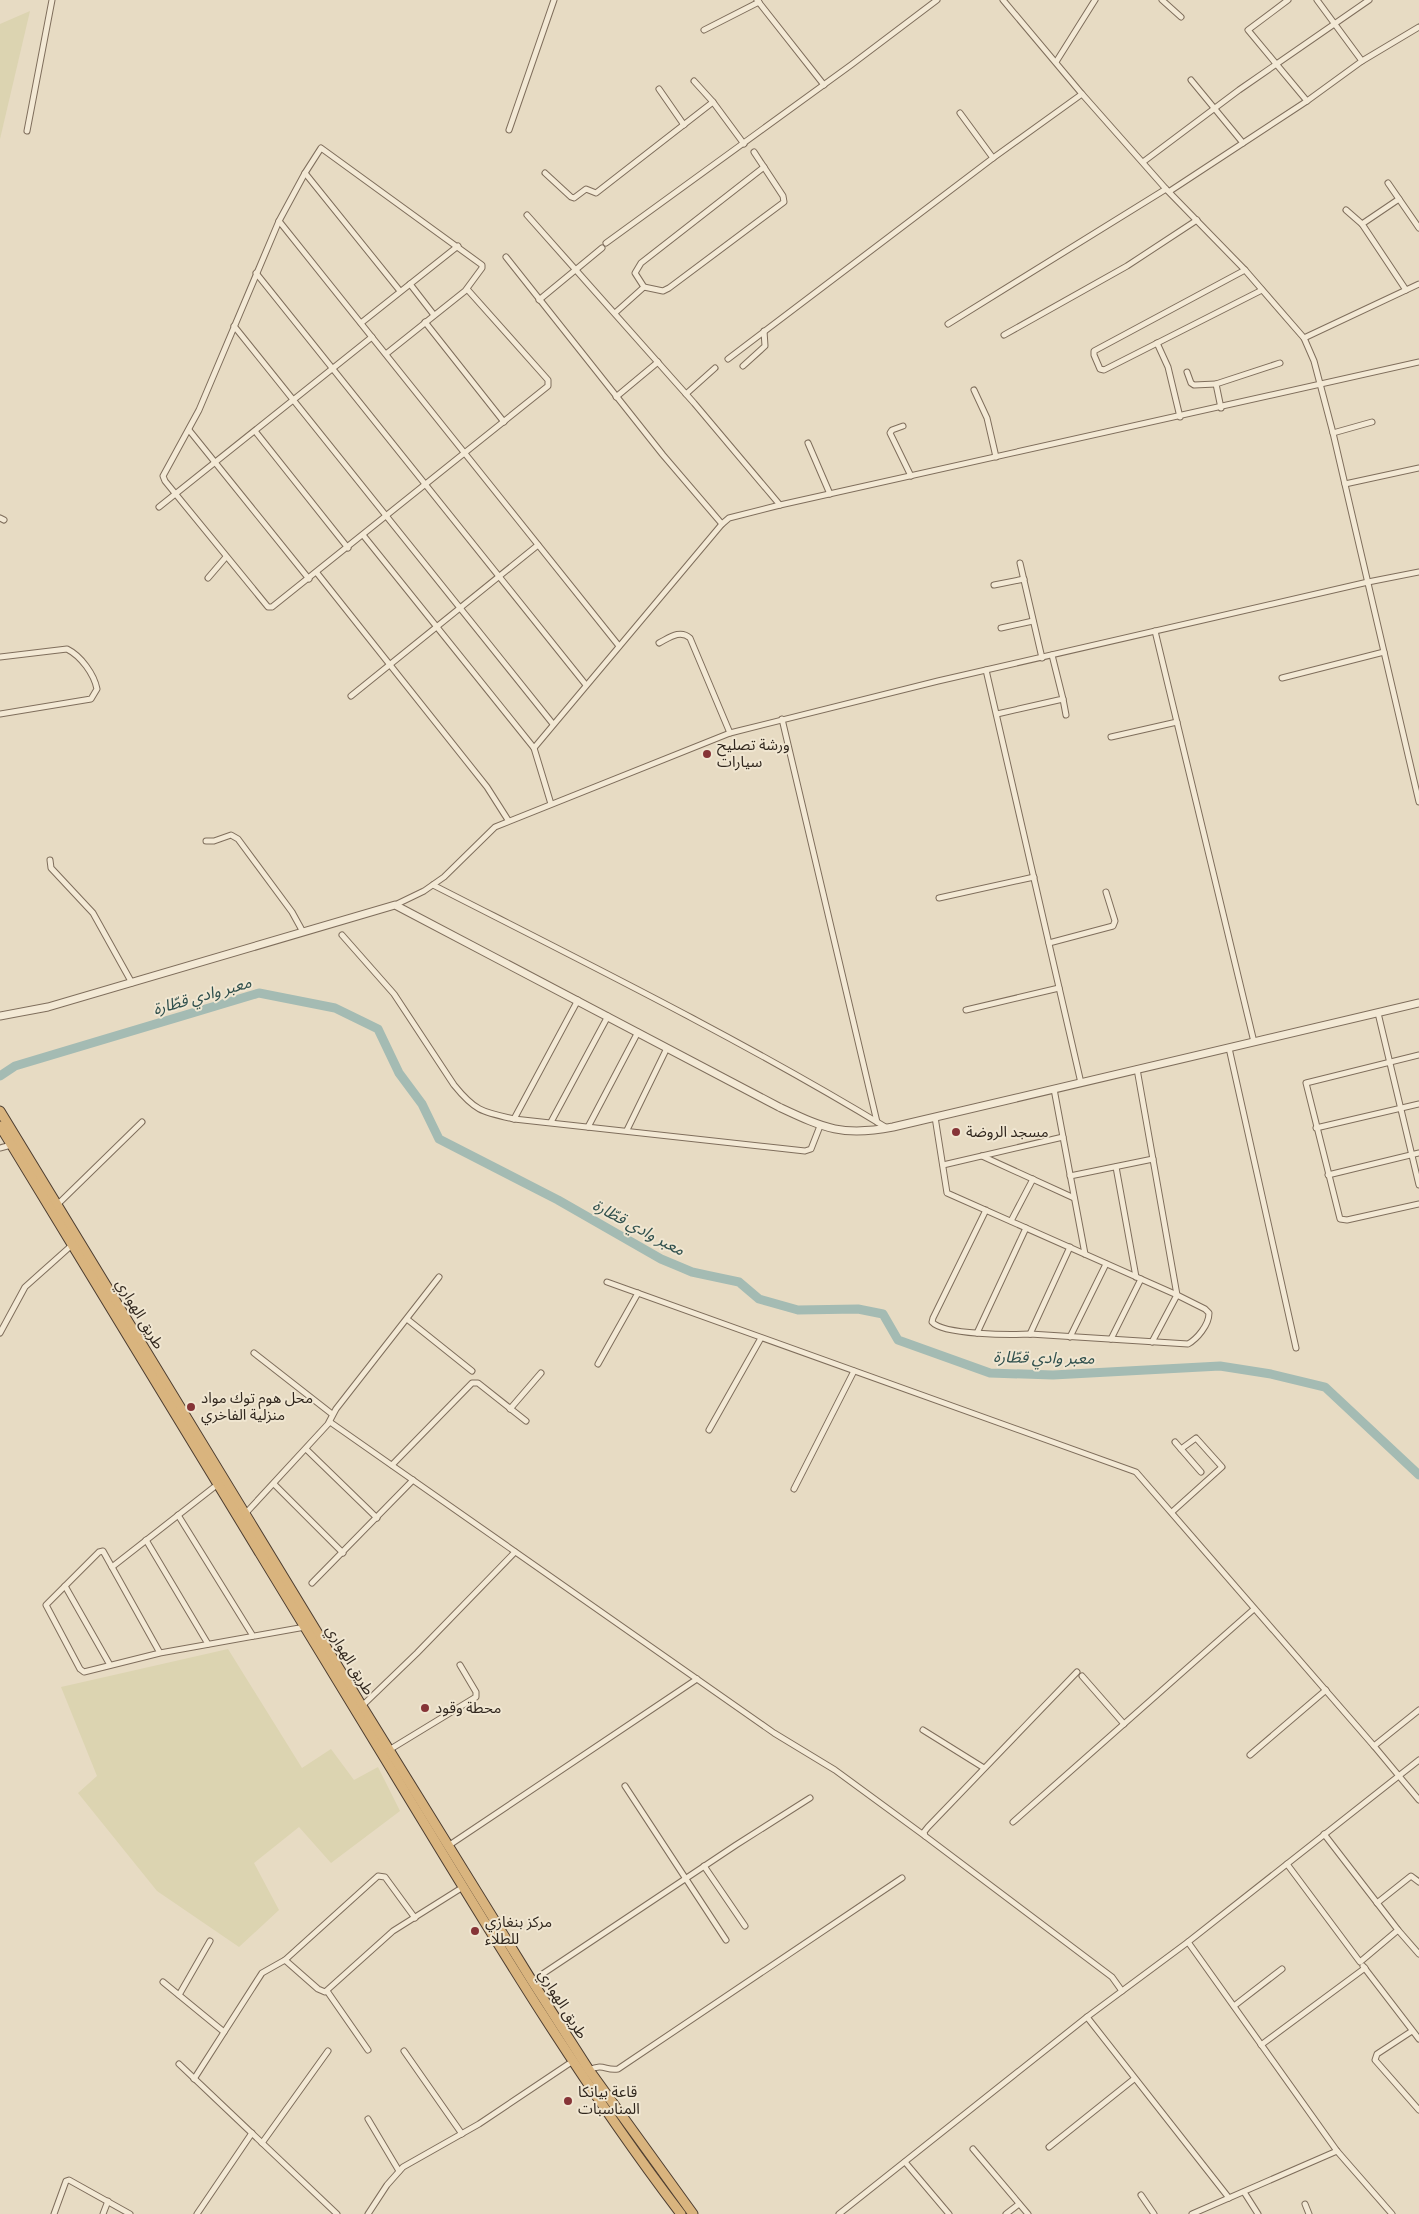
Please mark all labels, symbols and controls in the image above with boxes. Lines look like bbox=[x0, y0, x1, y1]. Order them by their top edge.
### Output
place label: ورشة تصليح سيارات bbox=[717, 736, 790, 771]
marker: ورشة تصليح سيارات bbox=[701, 748, 713, 760]
water label: معبر وادي قطّارة bbox=[151, 972, 255, 1022]
place label: مسجد الروضة bbox=[966, 1123, 1049, 1141]
marker: مسجد الروضة bbox=[950, 1126, 962, 1138]
water label: معبر وادي قطّارة bbox=[588, 1195, 688, 1263]
street label: طريق الهواري bbox=[110, 1276, 168, 1353]
water label: معبر وادي قطّارة bbox=[993, 1347, 1095, 1372]
place label: محل هوم توك مواد منزلية الفاخري bbox=[201, 1389, 313, 1426]
marker: محل هوم توك مواد منزلية الفاخري bbox=[185, 1401, 197, 1413]
street label: طريق الهواري bbox=[320, 1622, 378, 1699]
place label: محطة وقود bbox=[435, 1699, 501, 1717]
marker: محطة وقود bbox=[419, 1702, 431, 1714]
place label: مركز بنغازي للطلاء bbox=[485, 1913, 552, 1948]
marker: مركز بنغازي للطلاء bbox=[469, 1925, 481, 1937]
street label: طريق الهواري bbox=[533, 1966, 591, 2043]
place label: قاعة بيانكا المناسبات bbox=[578, 2083, 640, 2118]
marker: قاعة بيانكا المناسبات bbox=[562, 2095, 574, 2107]

